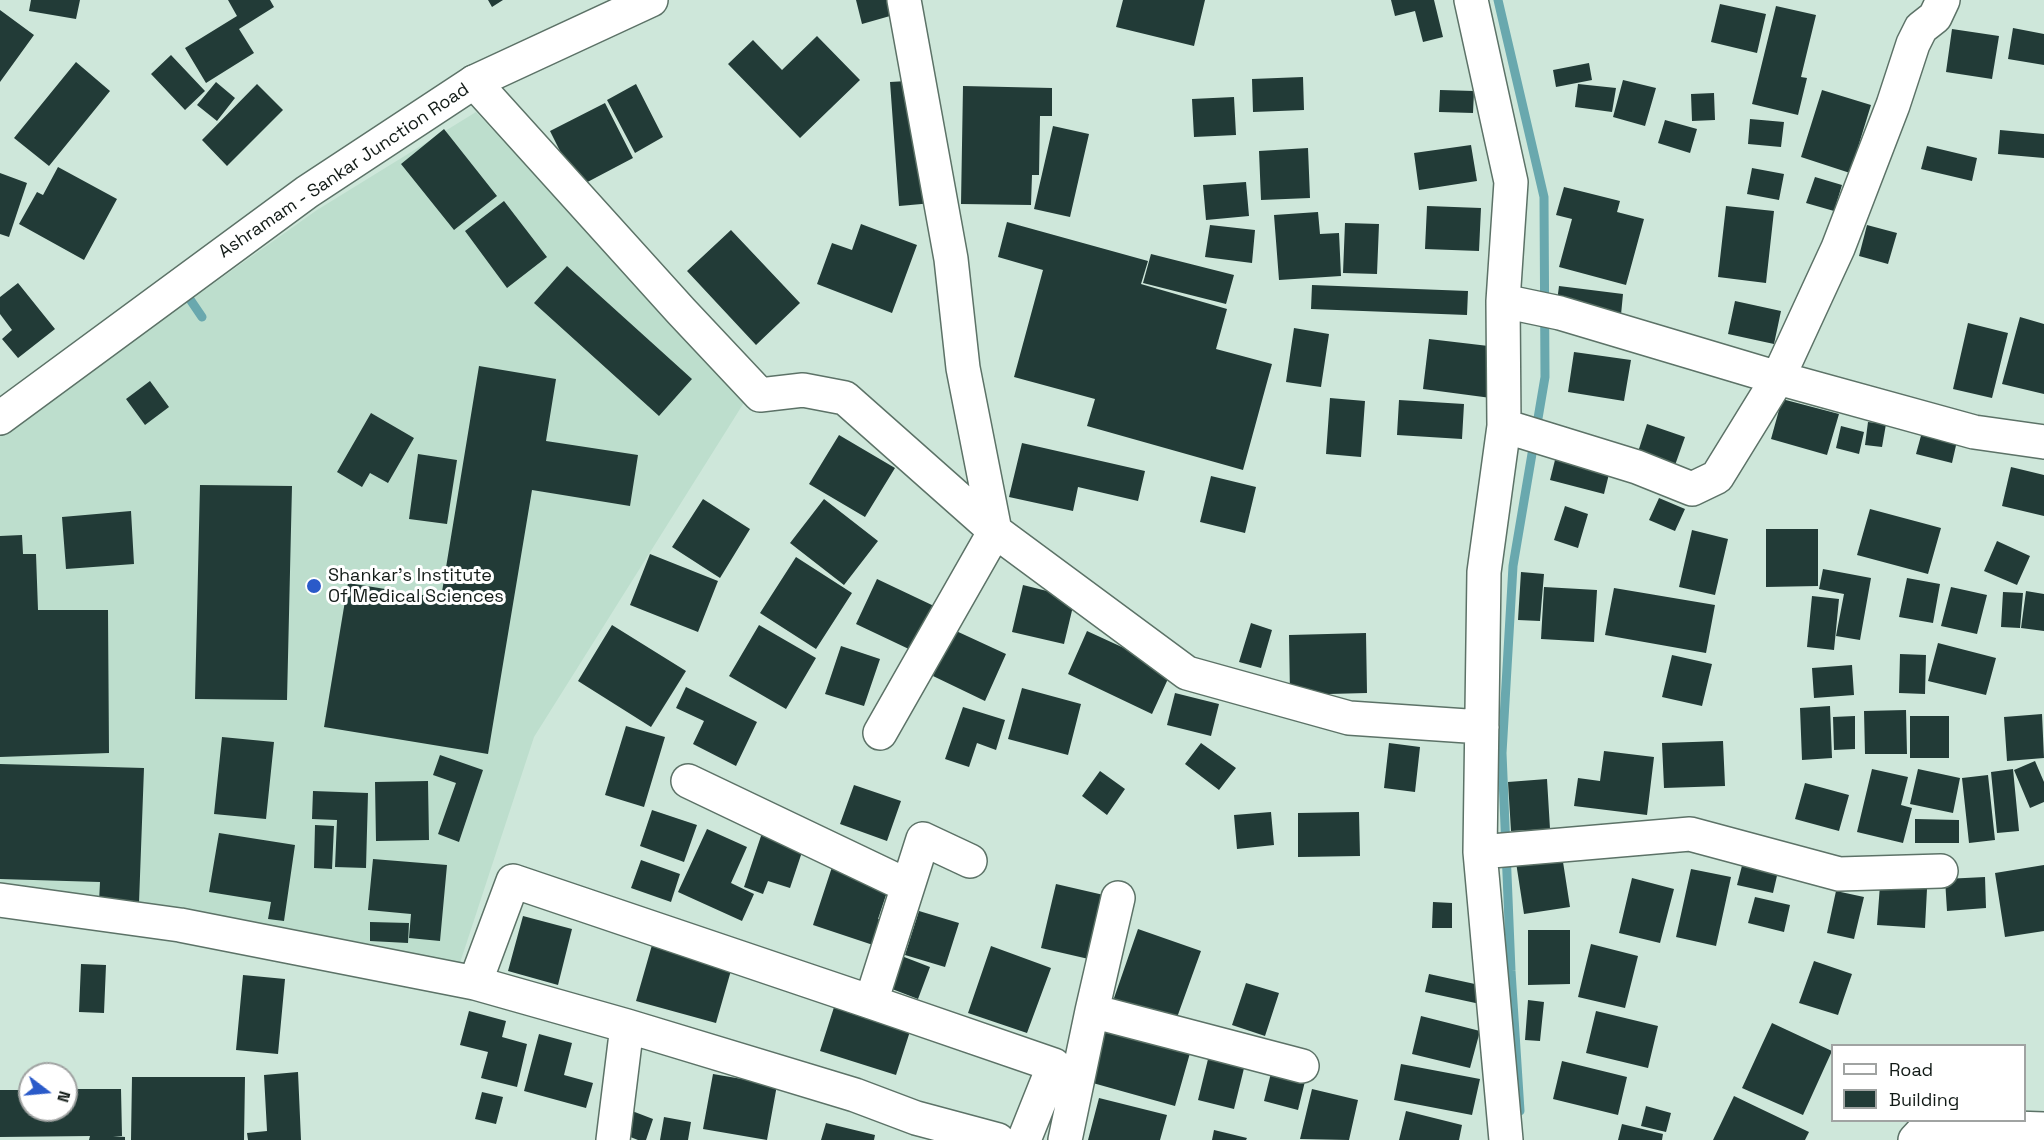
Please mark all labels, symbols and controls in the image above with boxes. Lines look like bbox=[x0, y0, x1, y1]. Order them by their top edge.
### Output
street label: Ashramam - Sankar Junction Road bbox=[215, 79, 473, 263]
place label: Shankar's Institute Of Medical Sciences bbox=[328, 565, 504, 608]
marker: Shankar's Institute Of Medical Sciences bbox=[305, 577, 323, 595]
legend bbox=[1831, 1044, 2026, 1122]
text: Road bbox=[1889, 1058, 1933, 1081]
north arrow bbox=[18, 1062, 78, 1122]
text: N bbox=[52, 1088, 75, 1105]
text: Building bbox=[1889, 1088, 1959, 1111]

